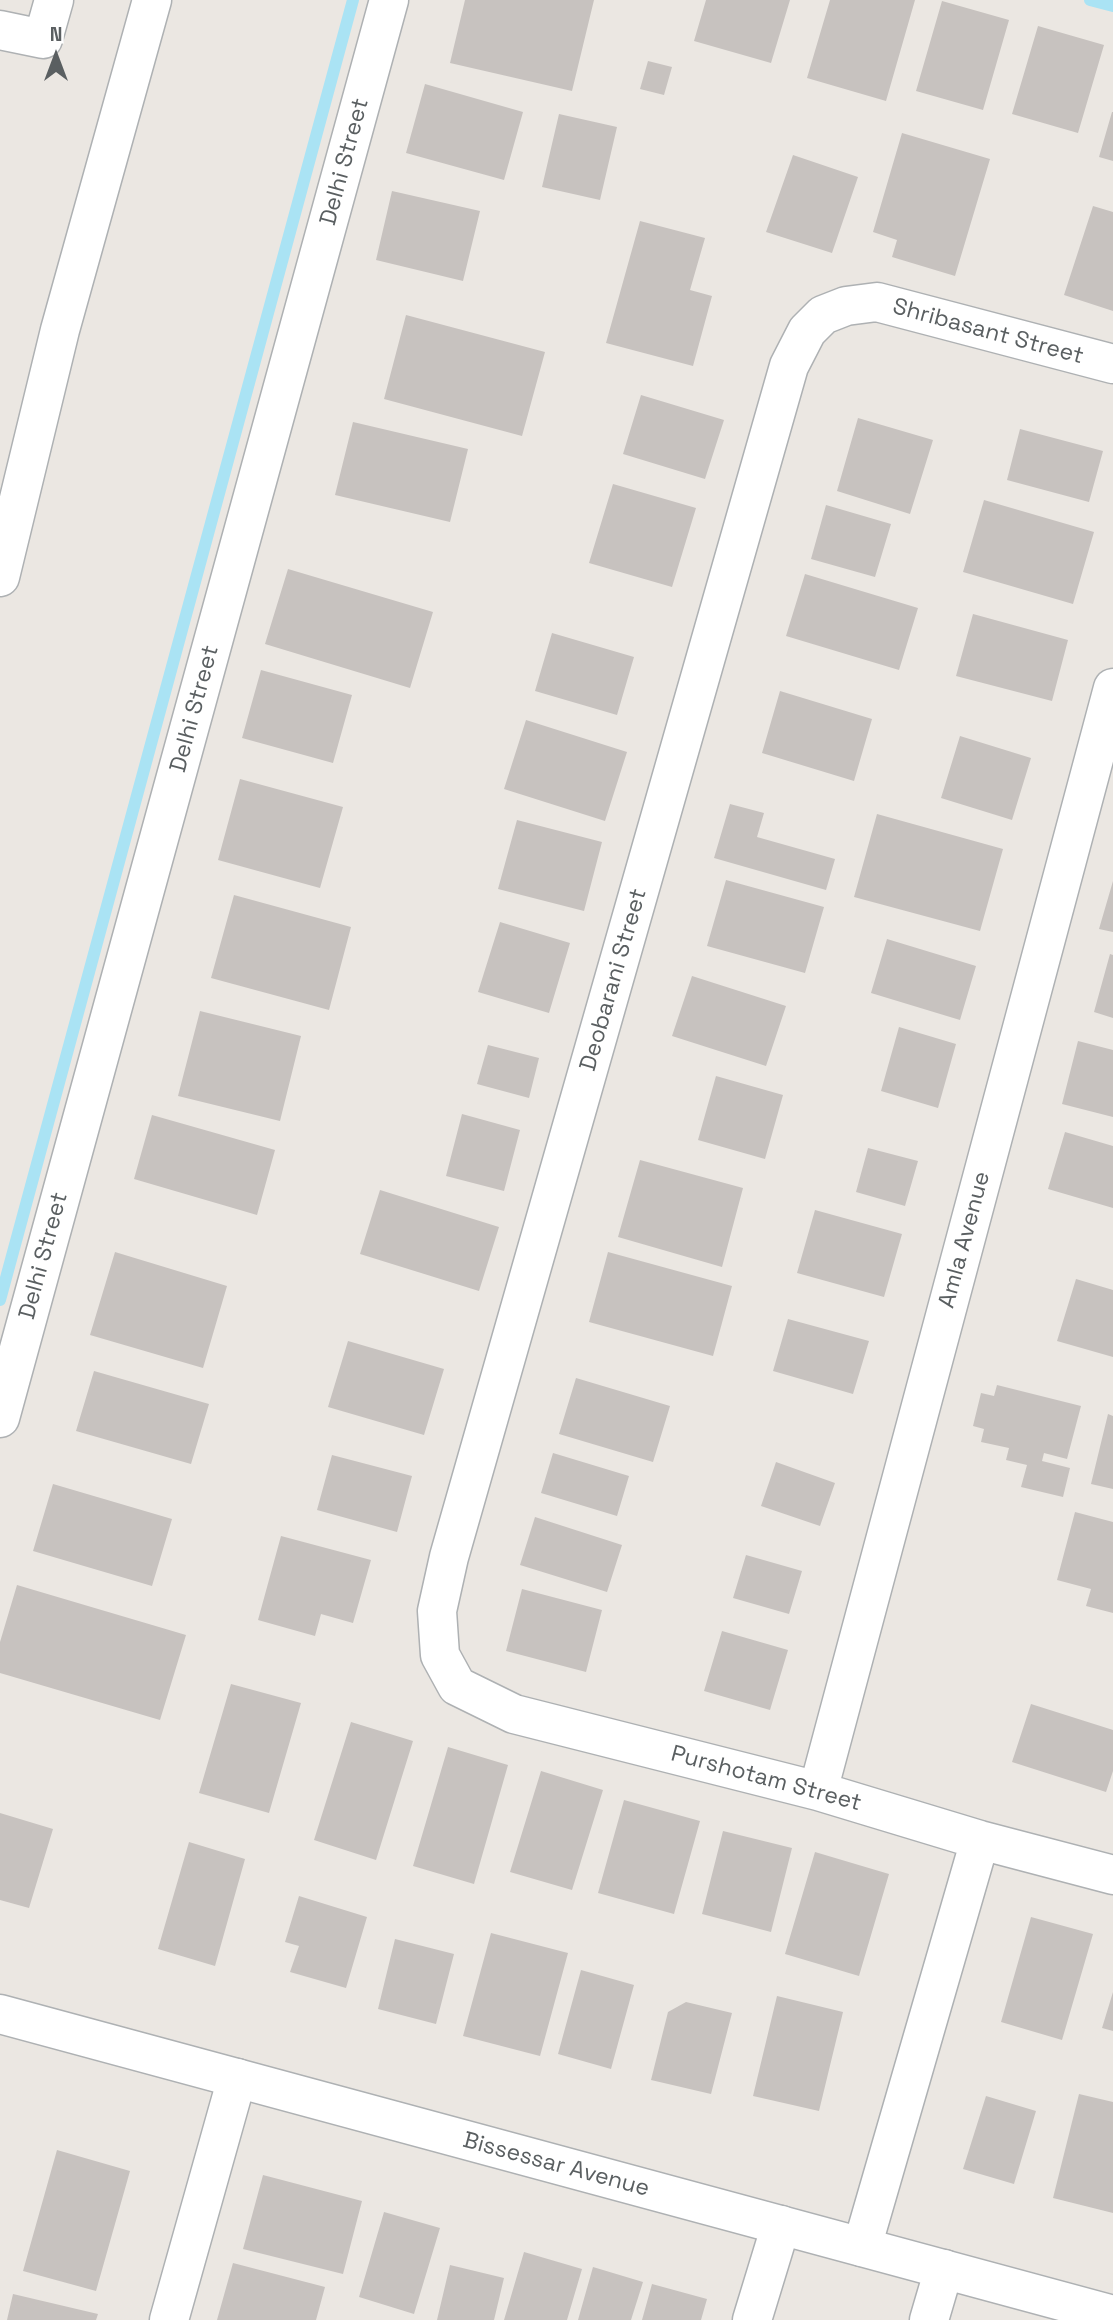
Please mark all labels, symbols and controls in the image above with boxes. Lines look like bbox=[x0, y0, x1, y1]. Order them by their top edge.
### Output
north arrow bbox=[21, 21, 91, 91]
text: N bbox=[50, 22, 62, 47]
street label: Delhi Street bbox=[315, 95, 375, 229]
street label: Shribasant Street bbox=[890, 293, 1086, 371]
street label: Delhi Street bbox=[165, 642, 225, 776]
street label: Deobarani Street bbox=[575, 886, 653, 1074]
street label: Amla Avenue bbox=[934, 1169, 996, 1311]
street label: Delhi Street bbox=[14, 1189, 74, 1323]
street label: Purshotam Street bbox=[668, 1740, 864, 1818]
street label: Bissessar Avenue bbox=[460, 2127, 652, 2203]

